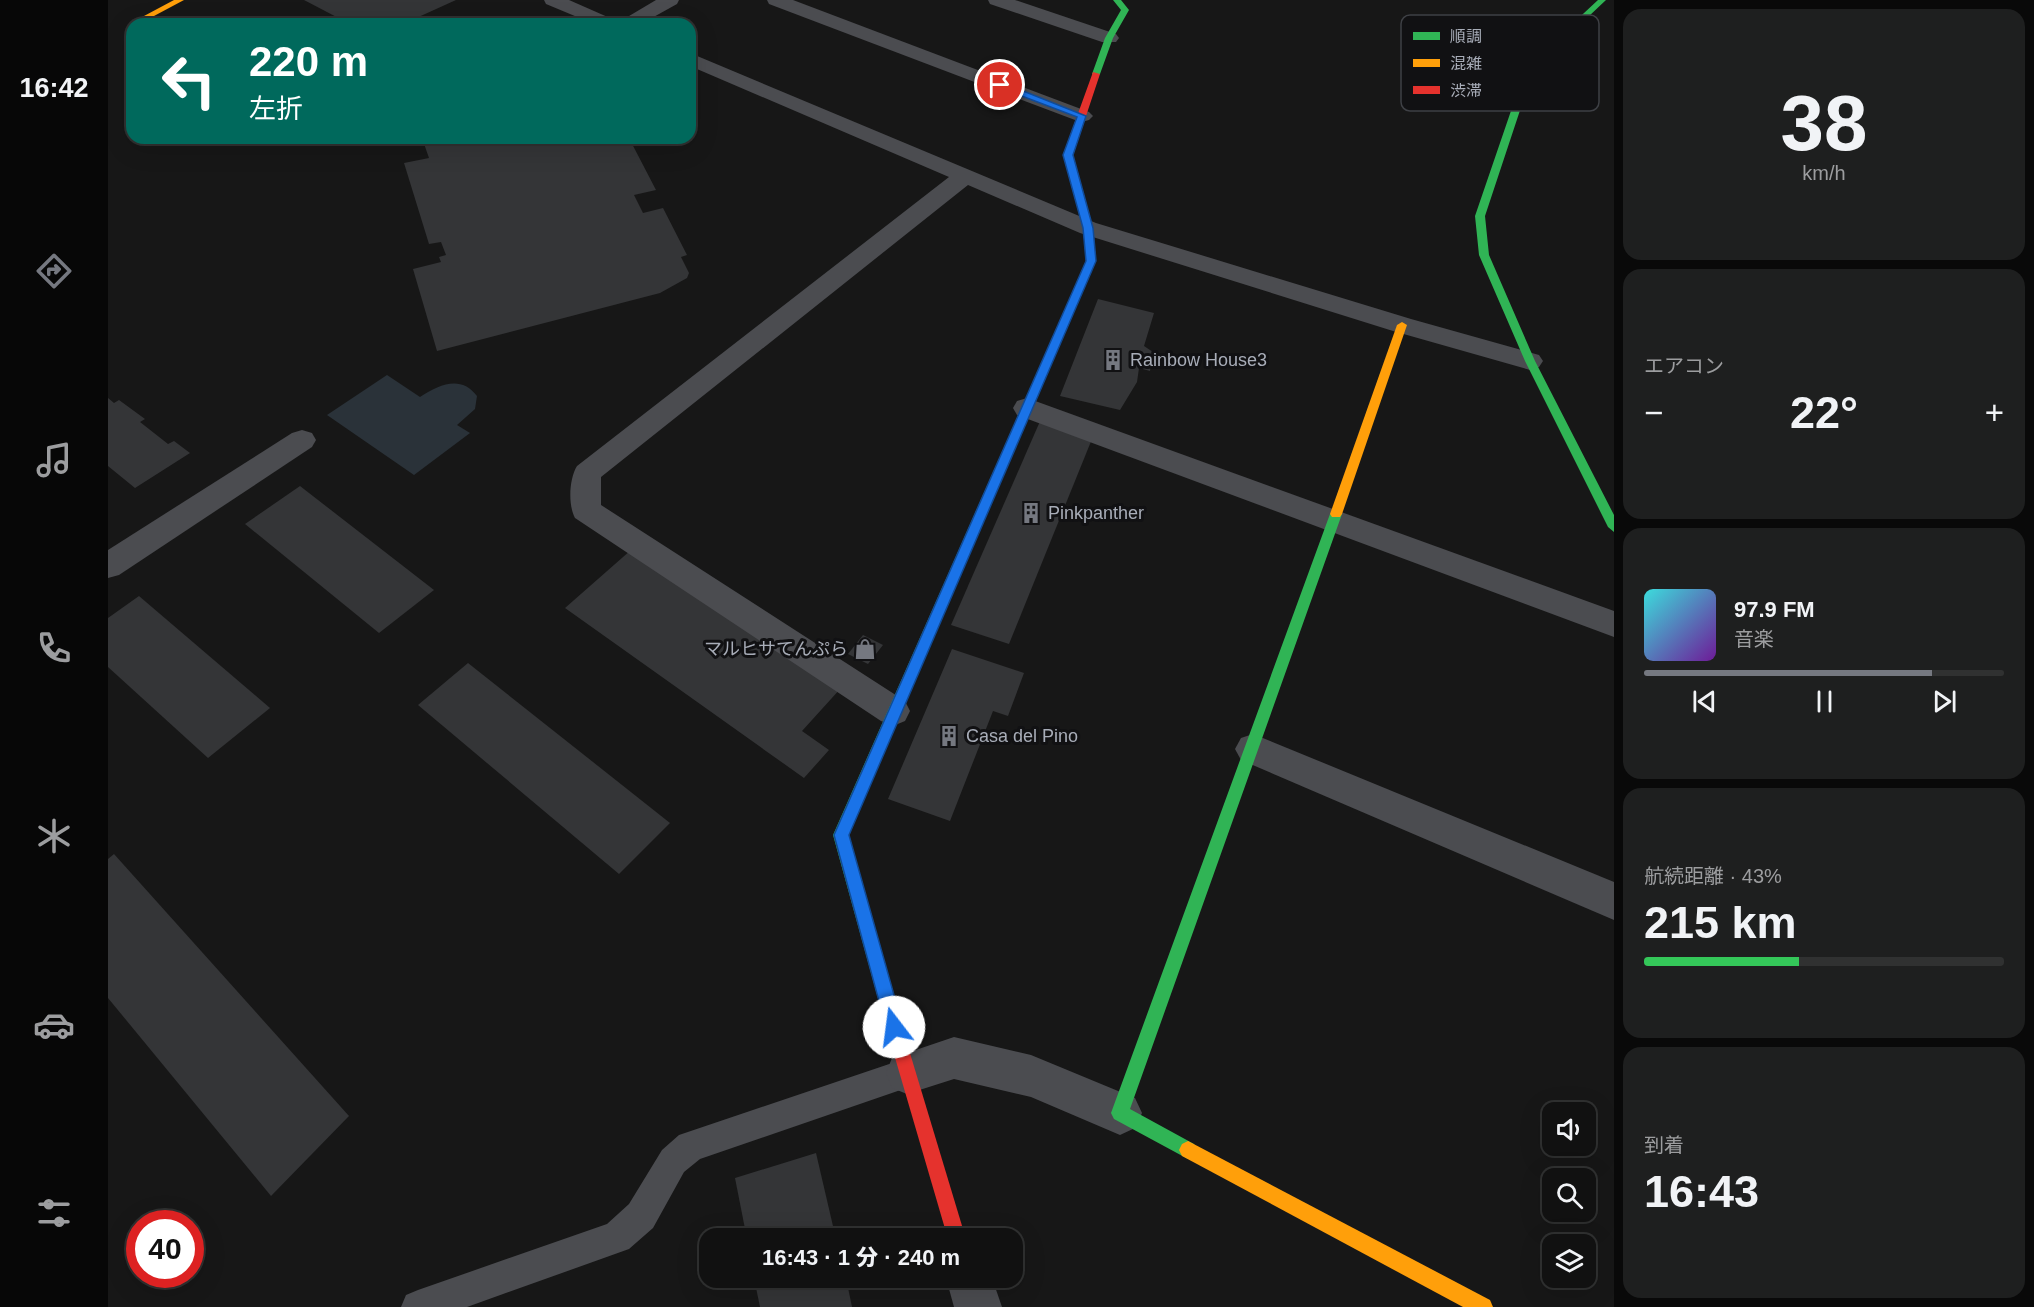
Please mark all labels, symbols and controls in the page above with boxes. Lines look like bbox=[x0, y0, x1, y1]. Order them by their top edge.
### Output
legend bbox=[1401, 15, 1599, 111]
text: 順調 bbox=[1450, 28, 1482, 45]
text: 220 m bbox=[249, 38, 368, 85]
icon: left bbox=[150, 42, 228, 120]
text: 混雑 bbox=[1450, 55, 1482, 72]
pin bbox=[974, 59, 1025, 110]
icon: arrive bbox=[983, 68, 1016, 101]
text: 16:42 bbox=[19, 73, 89, 103]
text: 38 bbox=[1781, 79, 1867, 167]
text: 渋滞 bbox=[1450, 82, 1482, 99]
text: 左折 bbox=[249, 94, 303, 124]
text: km/h bbox=[1802, 162, 1846, 184]
icon: directions bbox=[33, 250, 75, 292]
building icon: Rainbow House3 bbox=[1101, 348, 1125, 372]
place label: Rainbow House3 bbox=[1130, 350, 1267, 370]
text: エアコン bbox=[1644, 355, 1724, 377]
text: 22° bbox=[1790, 387, 1858, 438]
text: − bbox=[1644, 394, 1663, 431]
text: + bbox=[1985, 394, 2004, 431]
icon: music bbox=[33, 439, 75, 481]
building icon: Pinkpanther bbox=[1019, 501, 1043, 525]
place label: Pinkpanther bbox=[1048, 503, 1144, 523]
text: 97.9 FM bbox=[1734, 597, 1815, 622]
icon: phone bbox=[33, 627, 75, 669]
text: 音楽 bbox=[1734, 628, 1774, 650]
shop icon: マルヒサてんぷら bbox=[853, 637, 877, 661]
place label: マルヒサてんぷら bbox=[704, 639, 848, 659]
icon: previous bbox=[1688, 685, 1721, 718]
icon: pause bbox=[1808, 685, 1841, 718]
icon: next bbox=[1928, 685, 1961, 718]
building icon: Casa del Pino bbox=[937, 724, 961, 748]
place label: Casa del Pino bbox=[966, 726, 1078, 746]
icon: climate bbox=[33, 815, 75, 857]
text: 航続距離 · 43% bbox=[1644, 865, 1782, 887]
text: 215 km bbox=[1644, 897, 1797, 948]
position arrow bbox=[862, 995, 926, 1059]
icon: car bbox=[33, 1004, 75, 1046]
map controls bbox=[1542, 1102, 1596, 1288]
button: sound bbox=[1542, 1102, 1596, 1156]
text: 到着 bbox=[1644, 1134, 1684, 1156]
text: 16:43 bbox=[1644, 1166, 1759, 1217]
button: search bbox=[1542, 1168, 1596, 1222]
icon: filters bbox=[33, 1192, 75, 1234]
speed limit sign: 40 bbox=[126, 1210, 204, 1288]
button: layers bbox=[1542, 1234, 1596, 1288]
text: 16:43 · 1 分 · 240 m bbox=[762, 1245, 960, 1270]

